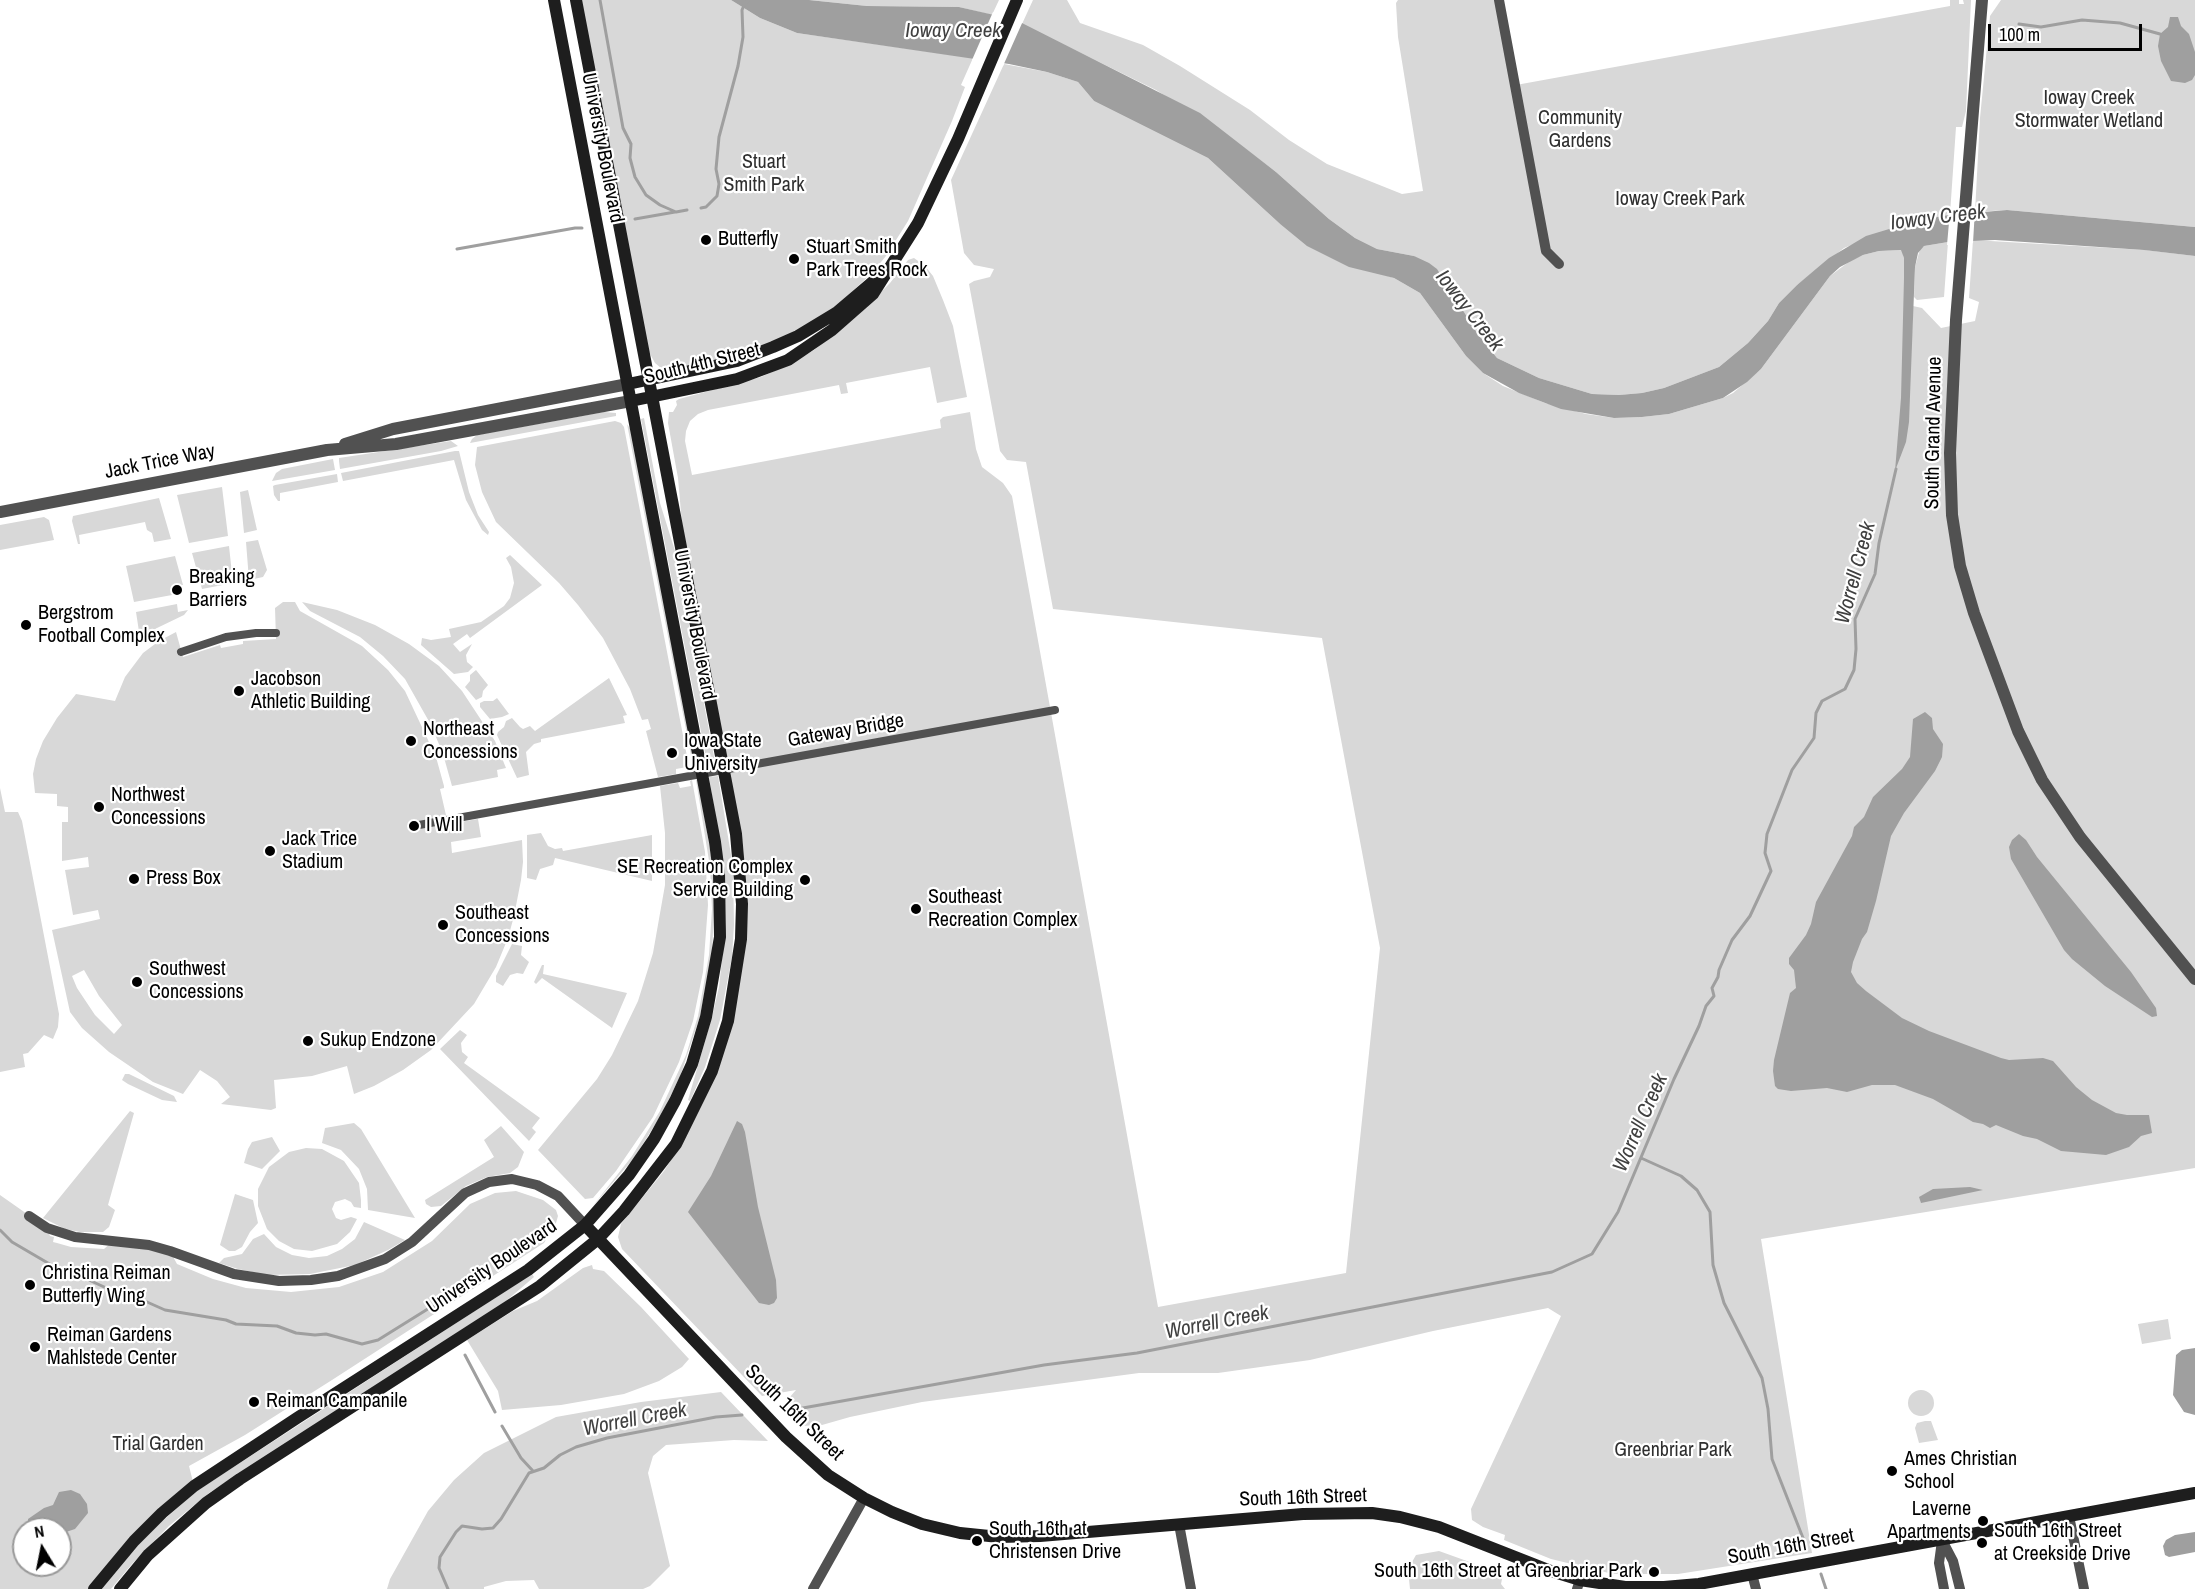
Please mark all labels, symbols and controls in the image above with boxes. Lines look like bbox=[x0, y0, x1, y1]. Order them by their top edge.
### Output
scale bar bbox=[1991, 12, 2146, 50]
water label: Ioway Creek bbox=[905, 18, 1001, 44]
text: 100 m bbox=[1999, 22, 2040, 47]
street label: University Boulevard bbox=[576, 71, 628, 225]
park label: Ioway Creek Stormwater Wetland bbox=[2015, 87, 2163, 134]
park label: Community Gardens bbox=[1538, 107, 1622, 154]
park label: Stuart Smith Park bbox=[723, 151, 805, 198]
park label: Ioway Creek Park bbox=[1615, 188, 1745, 212]
water label: Ioway Creek bbox=[1889, 200, 1987, 236]
place label: Butterfly bbox=[718, 228, 778, 252]
marker: Butterfly bbox=[699, 233, 713, 247]
place label: Stuart Smith Park Trees Rock bbox=[806, 236, 928, 283]
marker: Stuart Smith Park Trees Rock bbox=[787, 252, 801, 266]
water label: Ioway Creek bbox=[1430, 266, 1508, 356]
street label: South 4th Street bbox=[642, 338, 762, 390]
street label: South Grand Avenue bbox=[1921, 356, 1947, 510]
street label: Jack Trice Way bbox=[103, 440, 217, 484]
water label: Worrell Creek bbox=[1830, 519, 1882, 627]
street label: University Boulevard bbox=[668, 548, 720, 702]
place label: Breaking Barriers bbox=[189, 566, 255, 613]
marker: Breaking Barriers bbox=[170, 583, 184, 597]
place label: Bergstrom Football Complex bbox=[38, 602, 165, 649]
marker: Bergstrom Football Complex bbox=[19, 618, 33, 632]
place label: Jacobson Athletic Building bbox=[251, 668, 370, 715]
marker: Jacobson Athletic Building bbox=[232, 684, 246, 698]
street label: Gateway Bridge bbox=[786, 709, 906, 753]
place label: Northeast Concessions bbox=[423, 718, 518, 765]
place label: Iowa State University bbox=[684, 730, 761, 777]
marker: Northeast Concessions bbox=[404, 734, 418, 748]
marker: Iowa State University bbox=[665, 746, 679, 760]
place label: Northwest Concessions bbox=[111, 784, 206, 831]
marker: Northwest Concessions bbox=[92, 800, 106, 814]
place label: I Will bbox=[426, 814, 462, 838]
marker: I Will bbox=[407, 819, 421, 833]
place label: Jack Trice Stadium bbox=[282, 828, 357, 875]
marker: Jack Trice Stadium bbox=[263, 844, 277, 858]
place label: SE Recreation Complex Service Building bbox=[617, 856, 793, 903]
place label: Press Box bbox=[146, 867, 221, 891]
marker: Press Box bbox=[127, 872, 141, 886]
marker: SE Recreation Complex Service Building bbox=[798, 873, 812, 887]
place label: Southeast Recreation Complex bbox=[928, 886, 1077, 933]
place label: Southeast Concessions bbox=[455, 902, 550, 949]
marker: Southeast Recreation Complex bbox=[909, 902, 923, 916]
marker: Southeast Concessions bbox=[436, 918, 450, 932]
place label: Southwest Concessions bbox=[149, 958, 244, 1005]
marker: Southwest Concessions bbox=[130, 975, 144, 989]
place label: Sukup Endzone bbox=[320, 1029, 436, 1053]
marker: Sukup Endzone bbox=[301, 1034, 315, 1048]
water label: Worrell Creek bbox=[1608, 1070, 1674, 1176]
street label: University Boulevard bbox=[422, 1214, 562, 1320]
place label: Christina Reiman Butterfly Wing bbox=[42, 1262, 171, 1309]
marker: Christina Reiman Butterfly Wing bbox=[23, 1278, 37, 1292]
water label: Worrell Creek bbox=[1163, 1301, 1271, 1345]
place label: Reiman Gardens Mahlstede Center bbox=[47, 1324, 176, 1371]
marker: Reiman Gardens Mahlstede Center bbox=[28, 1340, 42, 1354]
street label: South 16th Street bbox=[740, 1360, 848, 1466]
place label: Reiman Campanile bbox=[266, 1390, 407, 1414]
marker: Reiman Campanile bbox=[247, 1395, 261, 1409]
water label: Worrell Creek bbox=[581, 1398, 689, 1442]
park label: Trial Garden bbox=[112, 1433, 204, 1457]
park label: Greenbriar Park bbox=[1614, 1439, 1732, 1463]
place label: Ames Christian School bbox=[1904, 1448, 2017, 1495]
marker: Ames Christian School bbox=[1885, 1464, 1899, 1478]
street label: South 16th Street bbox=[1239, 1484, 1367, 1512]
place label: Laverne Apartments bbox=[1887, 1498, 1971, 1545]
marker: Laverne Apartments bbox=[1976, 1514, 1990, 1528]
north arrow bbox=[12, 1517, 72, 1577]
place label: South 16th at Christensen Drive bbox=[989, 1518, 1121, 1565]
text: N bbox=[33, 1520, 46, 1543]
place label: South 16th Street at Creekside Drive bbox=[1994, 1520, 2131, 1567]
street label: South 16th Street bbox=[1726, 1524, 1856, 1570]
marker: South 16th at Christensen Drive bbox=[970, 1534, 984, 1548]
marker: South 16th Street at Creekside Drive bbox=[1975, 1536, 1989, 1550]
place label: South 16th Street at Greenbriar Park bbox=[1374, 1560, 1642, 1584]
marker: South 16th Street at Greenbriar Park bbox=[1647, 1565, 1661, 1579]

